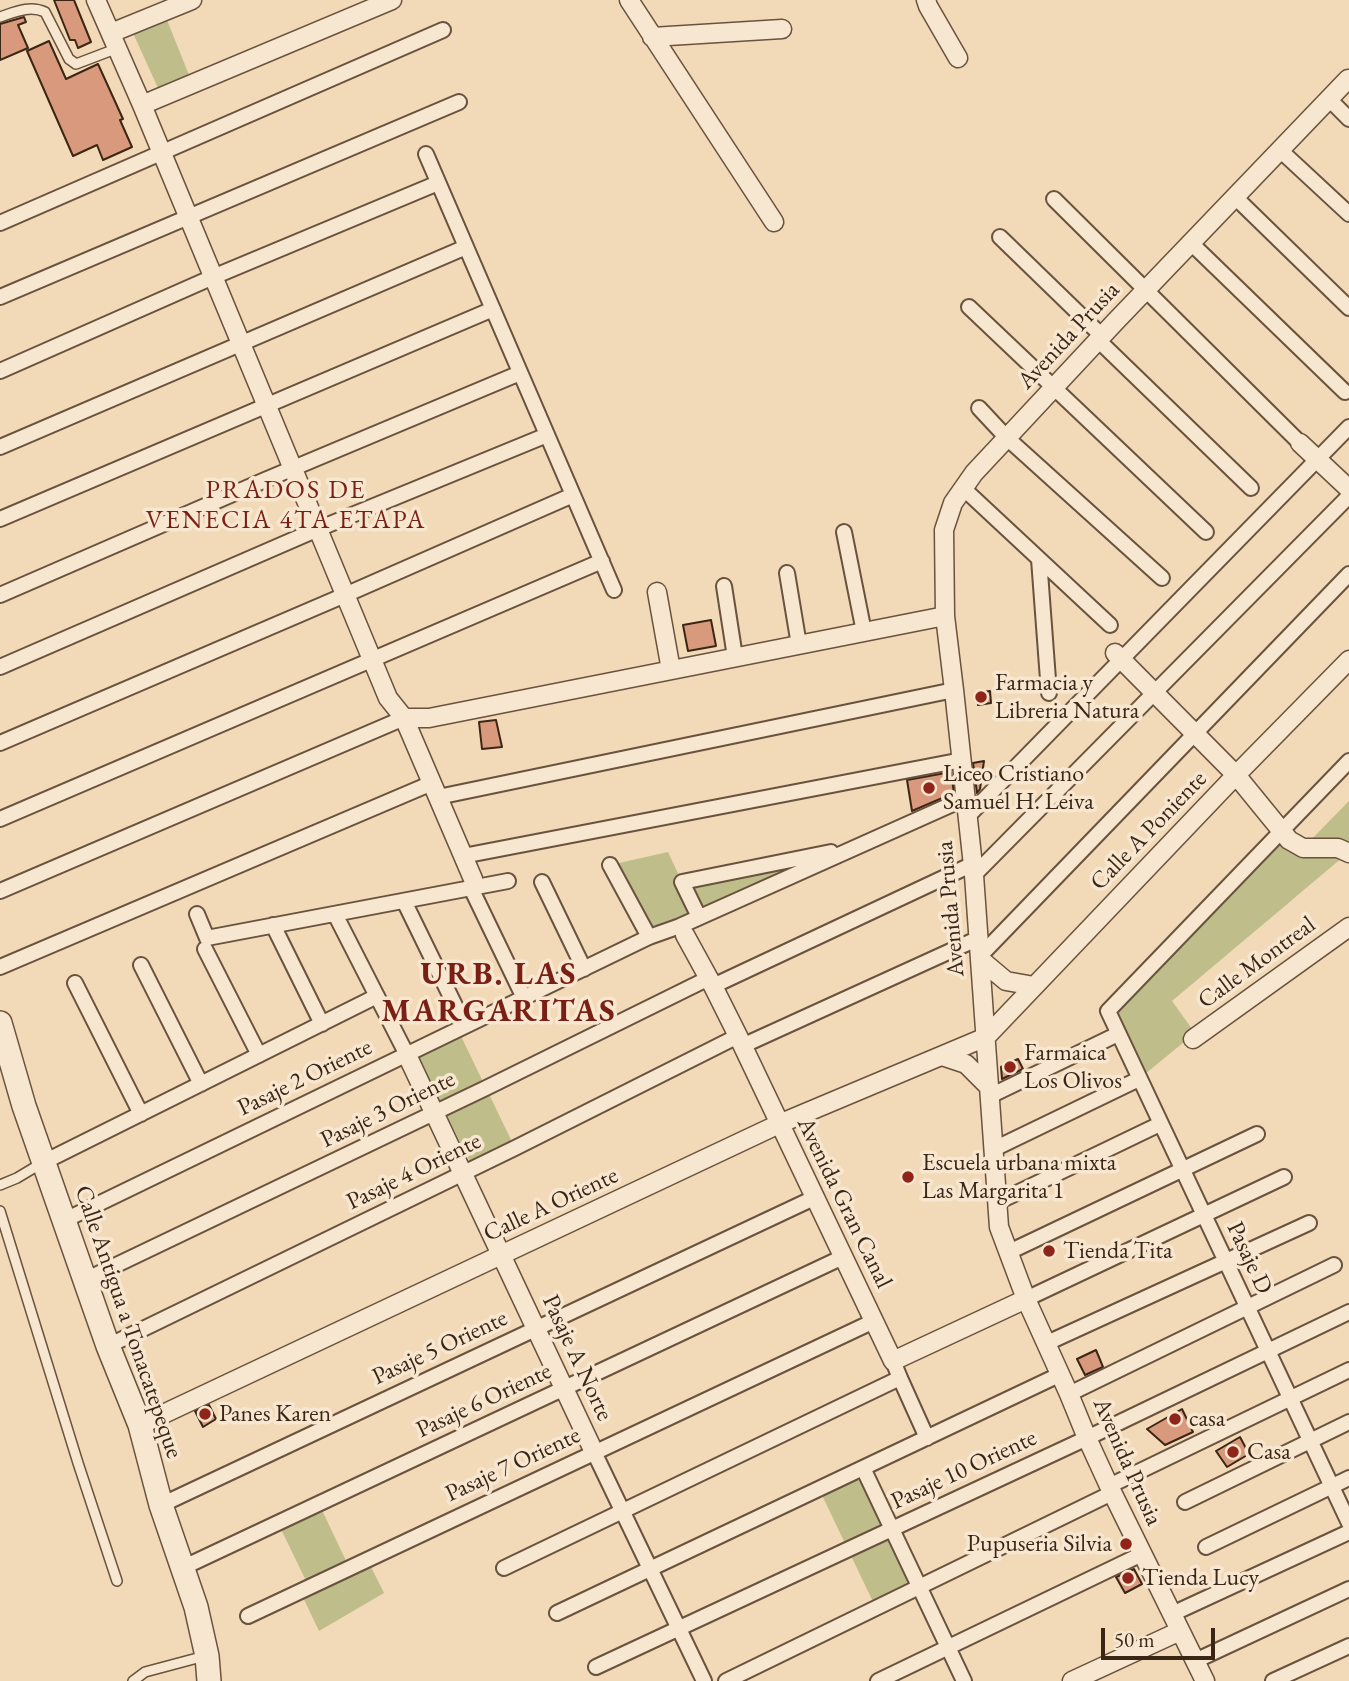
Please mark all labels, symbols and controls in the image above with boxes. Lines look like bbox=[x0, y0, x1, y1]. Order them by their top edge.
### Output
street label: Avenida Prusia bbox=[1012, 276, 1126, 396]
district label: PRADOS DE VENECIA 4TA ETAPA bbox=[148, 475, 424, 536]
place label: Farmacia y Libreria Natura bbox=[995, 669, 1139, 725]
marker: Farmacia y Libreria Natura bbox=[973, 689, 989, 705]
place label: Liceo Cristiano Samuel H. Leiva bbox=[943, 760, 1094, 816]
street label: Calle A Poniente bbox=[1085, 765, 1213, 897]
marker: Liceo Cristiano Samuel H. Leiva bbox=[921, 780, 937, 796]
street label: Avenida Prusia bbox=[931, 840, 971, 978]
street label: Calle Montreal bbox=[1193, 911, 1321, 1015]
district label: URB. LAS MARGARITAS bbox=[383, 956, 615, 1031]
street label: Pasaje 2 Oriente bbox=[233, 1033, 377, 1123]
place label: Farmaica Los Olivos bbox=[1024, 1039, 1122, 1095]
marker: Farmaica Los Olivos bbox=[1002, 1059, 1018, 1075]
street label: Pasaje 3 Oriente bbox=[316, 1065, 460, 1155]
street label: Avenida Gran Canal bbox=[790, 1113, 898, 1293]
street label: Pasaje 4 Oriente bbox=[342, 1127, 486, 1217]
place label: Escuela urbana mixta Las Margarita 1 bbox=[922, 1149, 1116, 1205]
street label: Calle A Oriente bbox=[479, 1161, 623, 1249]
marker: Escuela urbana mixta Las Margarita 1 bbox=[900, 1169, 916, 1185]
street label: Calle Antigua a Tonacatepeque bbox=[68, 1182, 188, 1462]
street label: Pasaje D bbox=[1220, 1217, 1278, 1299]
place label: Tienda Tita bbox=[1063, 1237, 1173, 1265]
marker: Tienda Tita bbox=[1041, 1243, 1057, 1259]
street label: Pasaje A Norte bbox=[535, 1291, 619, 1425]
street label: Pasaje 5 Oriente bbox=[368, 1304, 512, 1392]
street label: Pasaje 6 Oriente bbox=[412, 1357, 556, 1445]
street label: Avenida Prusia bbox=[1086, 1394, 1168, 1530]
place label: Panes Karen bbox=[219, 1400, 331, 1428]
place label: casa bbox=[1189, 1405, 1225, 1433]
marker: Panes Karen bbox=[197, 1406, 213, 1422]
marker: casa bbox=[1167, 1411, 1183, 1427]
street label: Pasaje 7 Oriente bbox=[441, 1421, 585, 1509]
street label: Pasaje 10 Oriente bbox=[887, 1424, 1041, 1516]
place label: Casa bbox=[1247, 1438, 1291, 1466]
marker: Casa bbox=[1225, 1444, 1241, 1460]
place label: Pupuseria Silvia bbox=[967, 1530, 1112, 1558]
marker: Pupuseria Silvia bbox=[1118, 1536, 1134, 1552]
place label: Tienda Lucy bbox=[1142, 1564, 1259, 1592]
marker: Tienda Lucy bbox=[1120, 1570, 1136, 1586]
scale bar bbox=[1104, 1614, 1218, 1658]
text: 50 m bbox=[1114, 1626, 1155, 1653]

